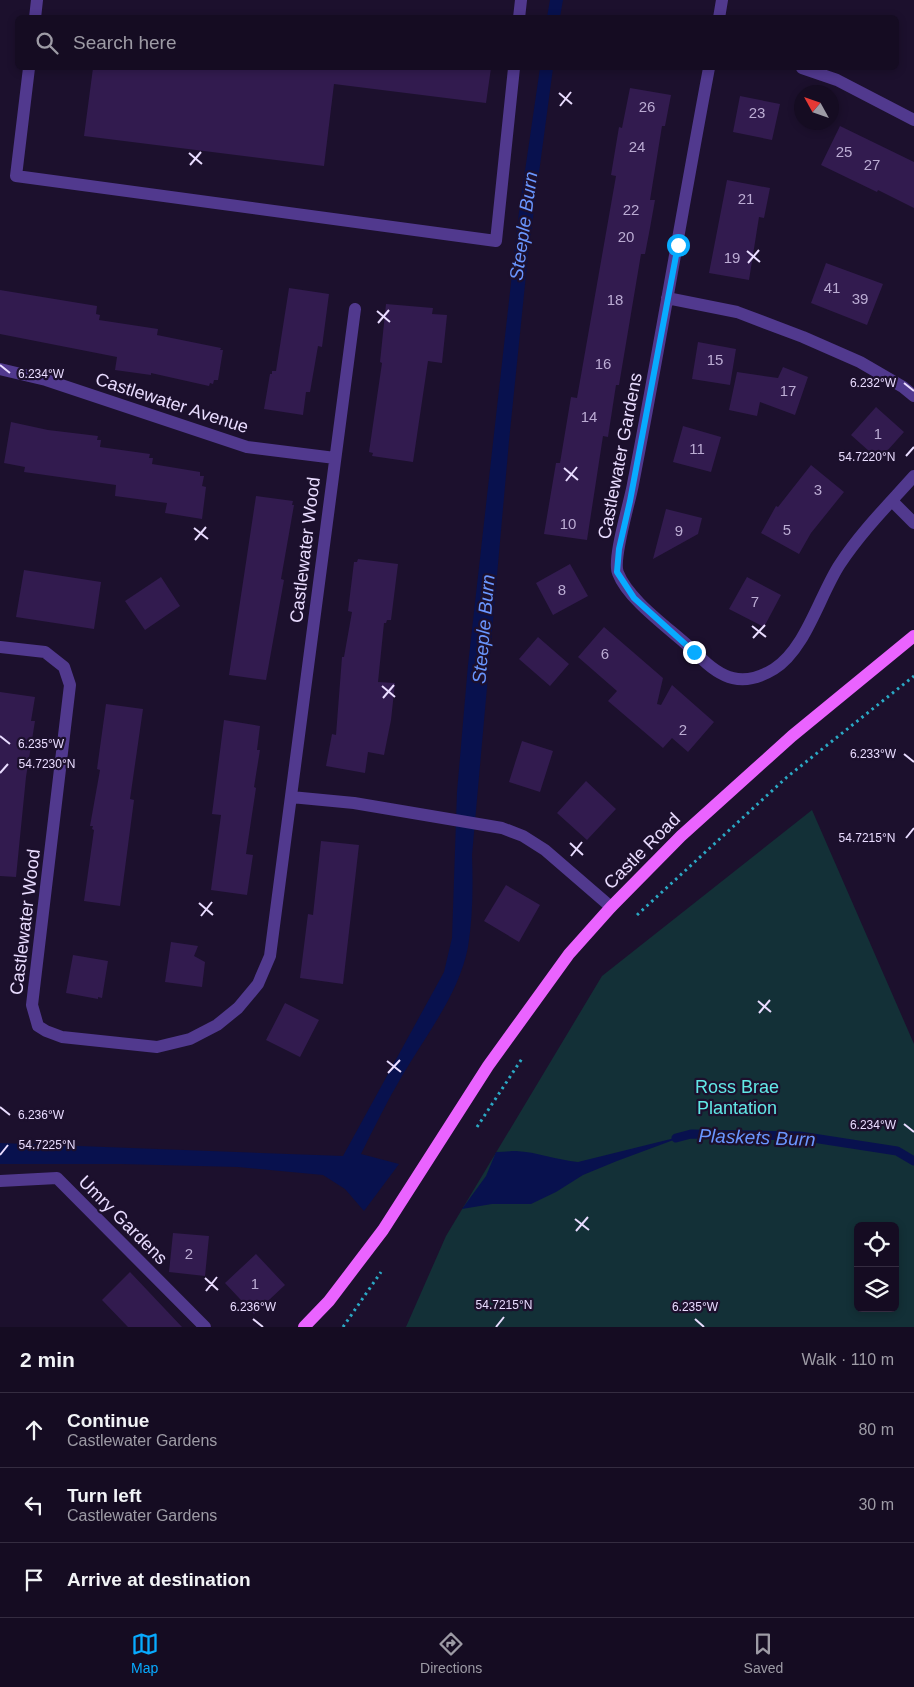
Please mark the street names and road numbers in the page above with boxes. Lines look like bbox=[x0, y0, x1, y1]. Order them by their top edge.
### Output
street label: Castlewater Avenue bbox=[93, 369, 251, 437]
street label: Castlewater Gardens bbox=[594, 371, 646, 541]
street label: Castlewater Wood bbox=[286, 476, 324, 624]
street label: Castle Road bbox=[600, 809, 684, 893]
street label: Castlewater Wood bbox=[6, 848, 44, 996]
street label: Umry Gardens bbox=[75, 1172, 171, 1268]

